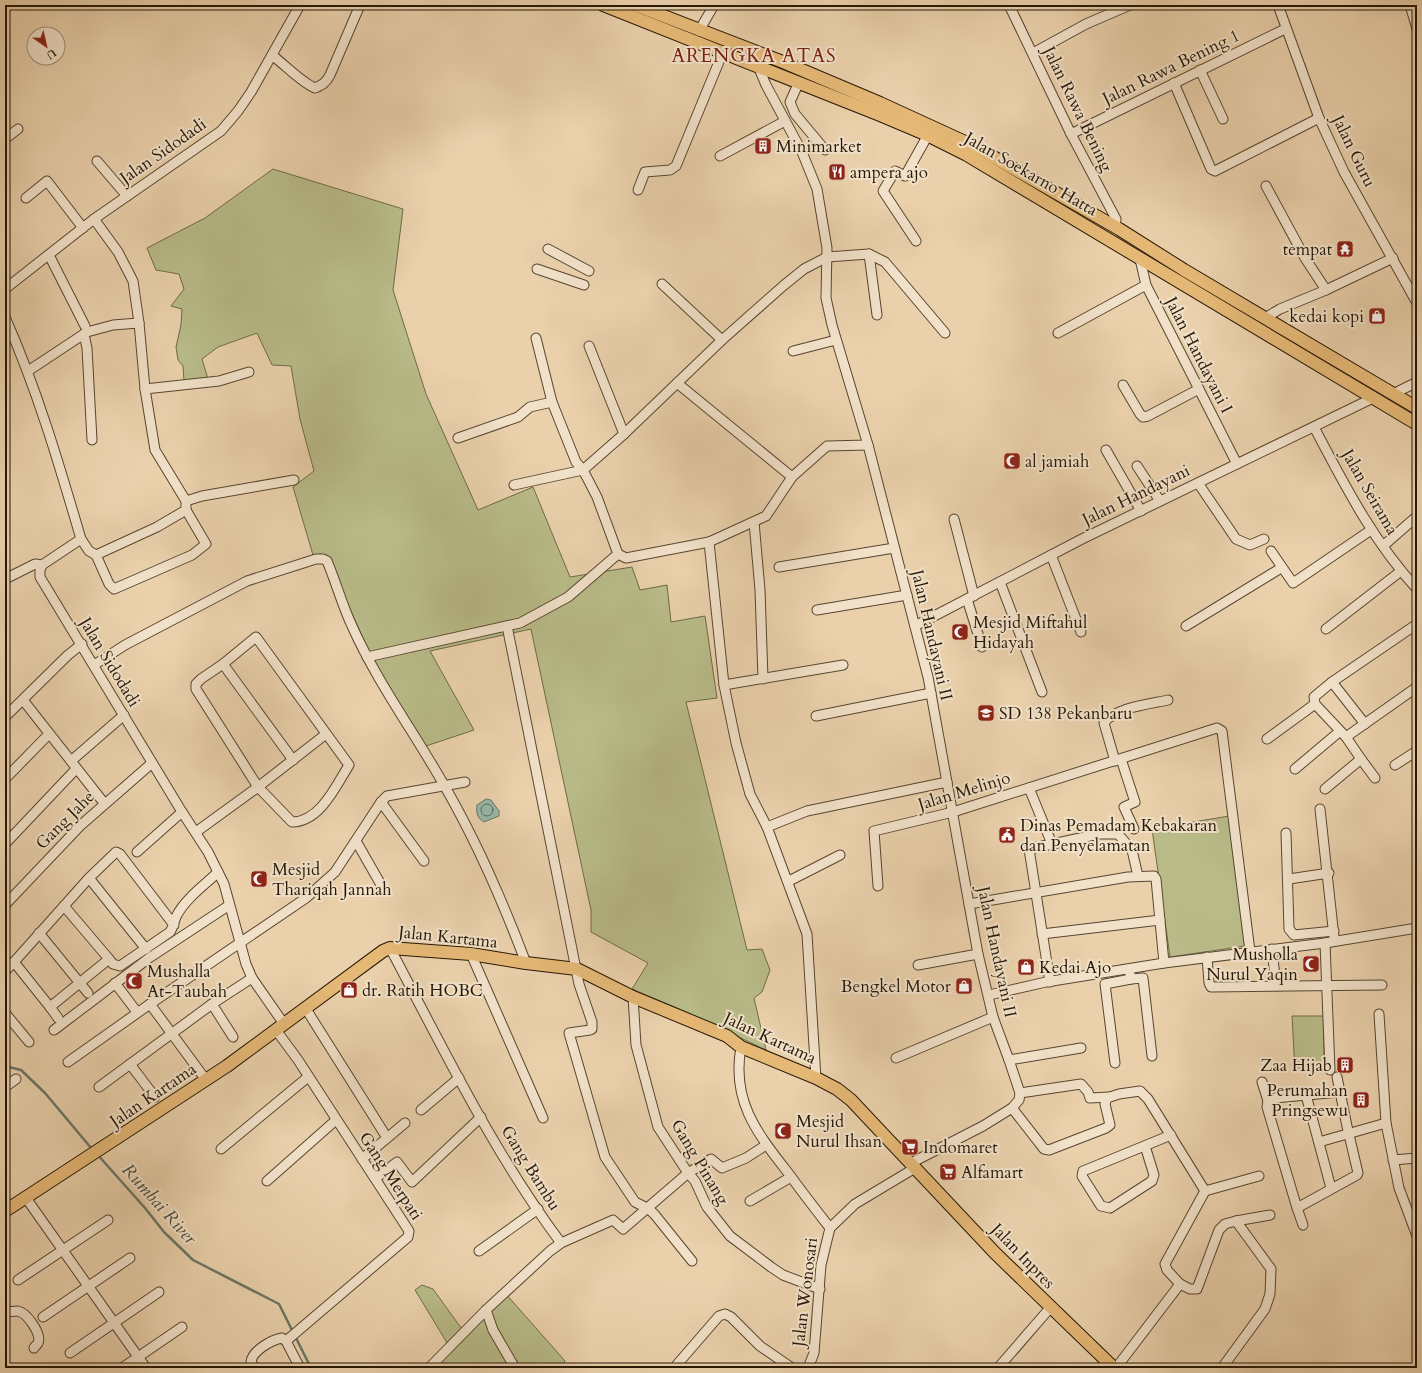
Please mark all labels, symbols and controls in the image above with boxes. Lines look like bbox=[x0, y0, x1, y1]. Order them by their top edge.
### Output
street label: Jalan Rawa Bening 1 bbox=[1096, 24, 1243, 111]
north arrow bbox=[26, 26, 66, 66]
street label: Jalan Rawa Bening bbox=[1036, 40, 1118, 176]
district label: ARENGKA ATAS bbox=[672, 43, 836, 69]
text: U bbox=[43, 45, 59, 63]
street label: Jalan Guru bbox=[1325, 109, 1381, 191]
street label: Jalan Sidodadi bbox=[113, 113, 211, 191]
street label: Jalan Soekarno Hatta bbox=[958, 125, 1102, 222]
place label: Minimarket bbox=[776, 135, 862, 158]
building icon: Minimarket bbox=[753, 136, 773, 156]
place label: ampera ajo bbox=[850, 161, 928, 184]
restaurant icon: ampera ajo bbox=[827, 162, 847, 182]
place label: tempat bbox=[1283, 238, 1333, 261]
temple icon: tempat bbox=[1335, 239, 1355, 259]
street label: Jalan Handayani I bbox=[1158, 290, 1238, 417]
place label: kedai kopi bbox=[1289, 305, 1364, 328]
shop icon: kedai kopi bbox=[1367, 306, 1387, 326]
street label: Jalan Seirama bbox=[1335, 442, 1404, 540]
place label: al jamiah bbox=[1025, 450, 1090, 473]
mosque icon: al jamiah bbox=[1002, 451, 1022, 471]
street label: Jalan Handayani bbox=[1076, 459, 1194, 532]
street label: Jalan Handayani II bbox=[905, 564, 958, 703]
street label: Jalan Sidodadi bbox=[73, 610, 146, 711]
place label: Mesjid Miftahul Hidayah bbox=[973, 611, 1088, 654]
mosque icon: Mesjid Miftahul Hidayah bbox=[950, 622, 970, 642]
place label: SD 138 Pekanbaru bbox=[999, 702, 1132, 725]
school or university icon: SD 138 Pekanbaru bbox=[976, 703, 996, 723]
street label: Jalan Melinjo bbox=[912, 766, 1013, 817]
street label: Gang Jahe bbox=[30, 785, 100, 855]
place label: Dinas Pemadam Kebakaran dan Penyelamatan bbox=[1020, 814, 1218, 857]
public building icon: Dinas Pemadam Kebakaran dan Penyelamatan bbox=[997, 825, 1017, 845]
place label: Mesjid Thariqah Jannah bbox=[272, 858, 392, 901]
mosque icon: Mesjid Thariqah Jannah bbox=[249, 869, 269, 889]
street label: Jalan Handayani II bbox=[971, 881, 1022, 1020]
street label: Jalan Kartama bbox=[394, 920, 499, 954]
place label: Musholla Nurul Yaqin bbox=[1206, 943, 1299, 986]
mosque icon: Musholla Nurul Yaqin bbox=[1301, 954, 1321, 974]
place label: Kedai Ajo bbox=[1039, 956, 1111, 979]
shop icon: Kedai Ajo bbox=[1016, 957, 1036, 977]
place label: Mushalla At-Taubah bbox=[147, 960, 228, 1003]
mosque icon: Mushalla At-Taubah bbox=[124, 971, 144, 991]
place label: Bengkel Motor bbox=[841, 975, 952, 998]
shop icon: Bengkel Motor bbox=[954, 976, 974, 996]
place label: dr. Ratih HOBC bbox=[362, 979, 483, 1002]
shop icon: dr. Ratih HOBC bbox=[339, 980, 359, 1000]
street label: Jalan Kartama bbox=[717, 1005, 821, 1070]
place label: Zaa Hijab bbox=[1260, 1054, 1332, 1077]
building icon: Zaa Hijab bbox=[1335, 1055, 1355, 1075]
street label: Jalan Kartama bbox=[103, 1057, 201, 1134]
place label: Perumahan Pringsewu bbox=[1267, 1079, 1348, 1122]
building icon: Perumahan Pringsewu bbox=[1351, 1090, 1371, 1110]
place label: Mesjid Nurul Ihsan bbox=[796, 1110, 882, 1153]
street label: Gang Pinang bbox=[666, 1115, 735, 1209]
street label: Gang Bambu bbox=[496, 1121, 566, 1215]
mosque icon: Mesjid Nurul Ihsan bbox=[773, 1121, 793, 1141]
street label: Gang Merpati bbox=[354, 1127, 428, 1225]
place label: Indomaret bbox=[923, 1136, 998, 1159]
supermarket icon: Indomaret bbox=[900, 1137, 920, 1157]
water label: Rumbai River bbox=[116, 1158, 203, 1251]
place label: Alfamart bbox=[961, 1161, 1024, 1184]
supermarket icon: Alfamart bbox=[938, 1162, 958, 1182]
street label: Jalan Inpres bbox=[984, 1216, 1060, 1294]
street label: Jalan Wonosari bbox=[787, 1236, 823, 1351]

